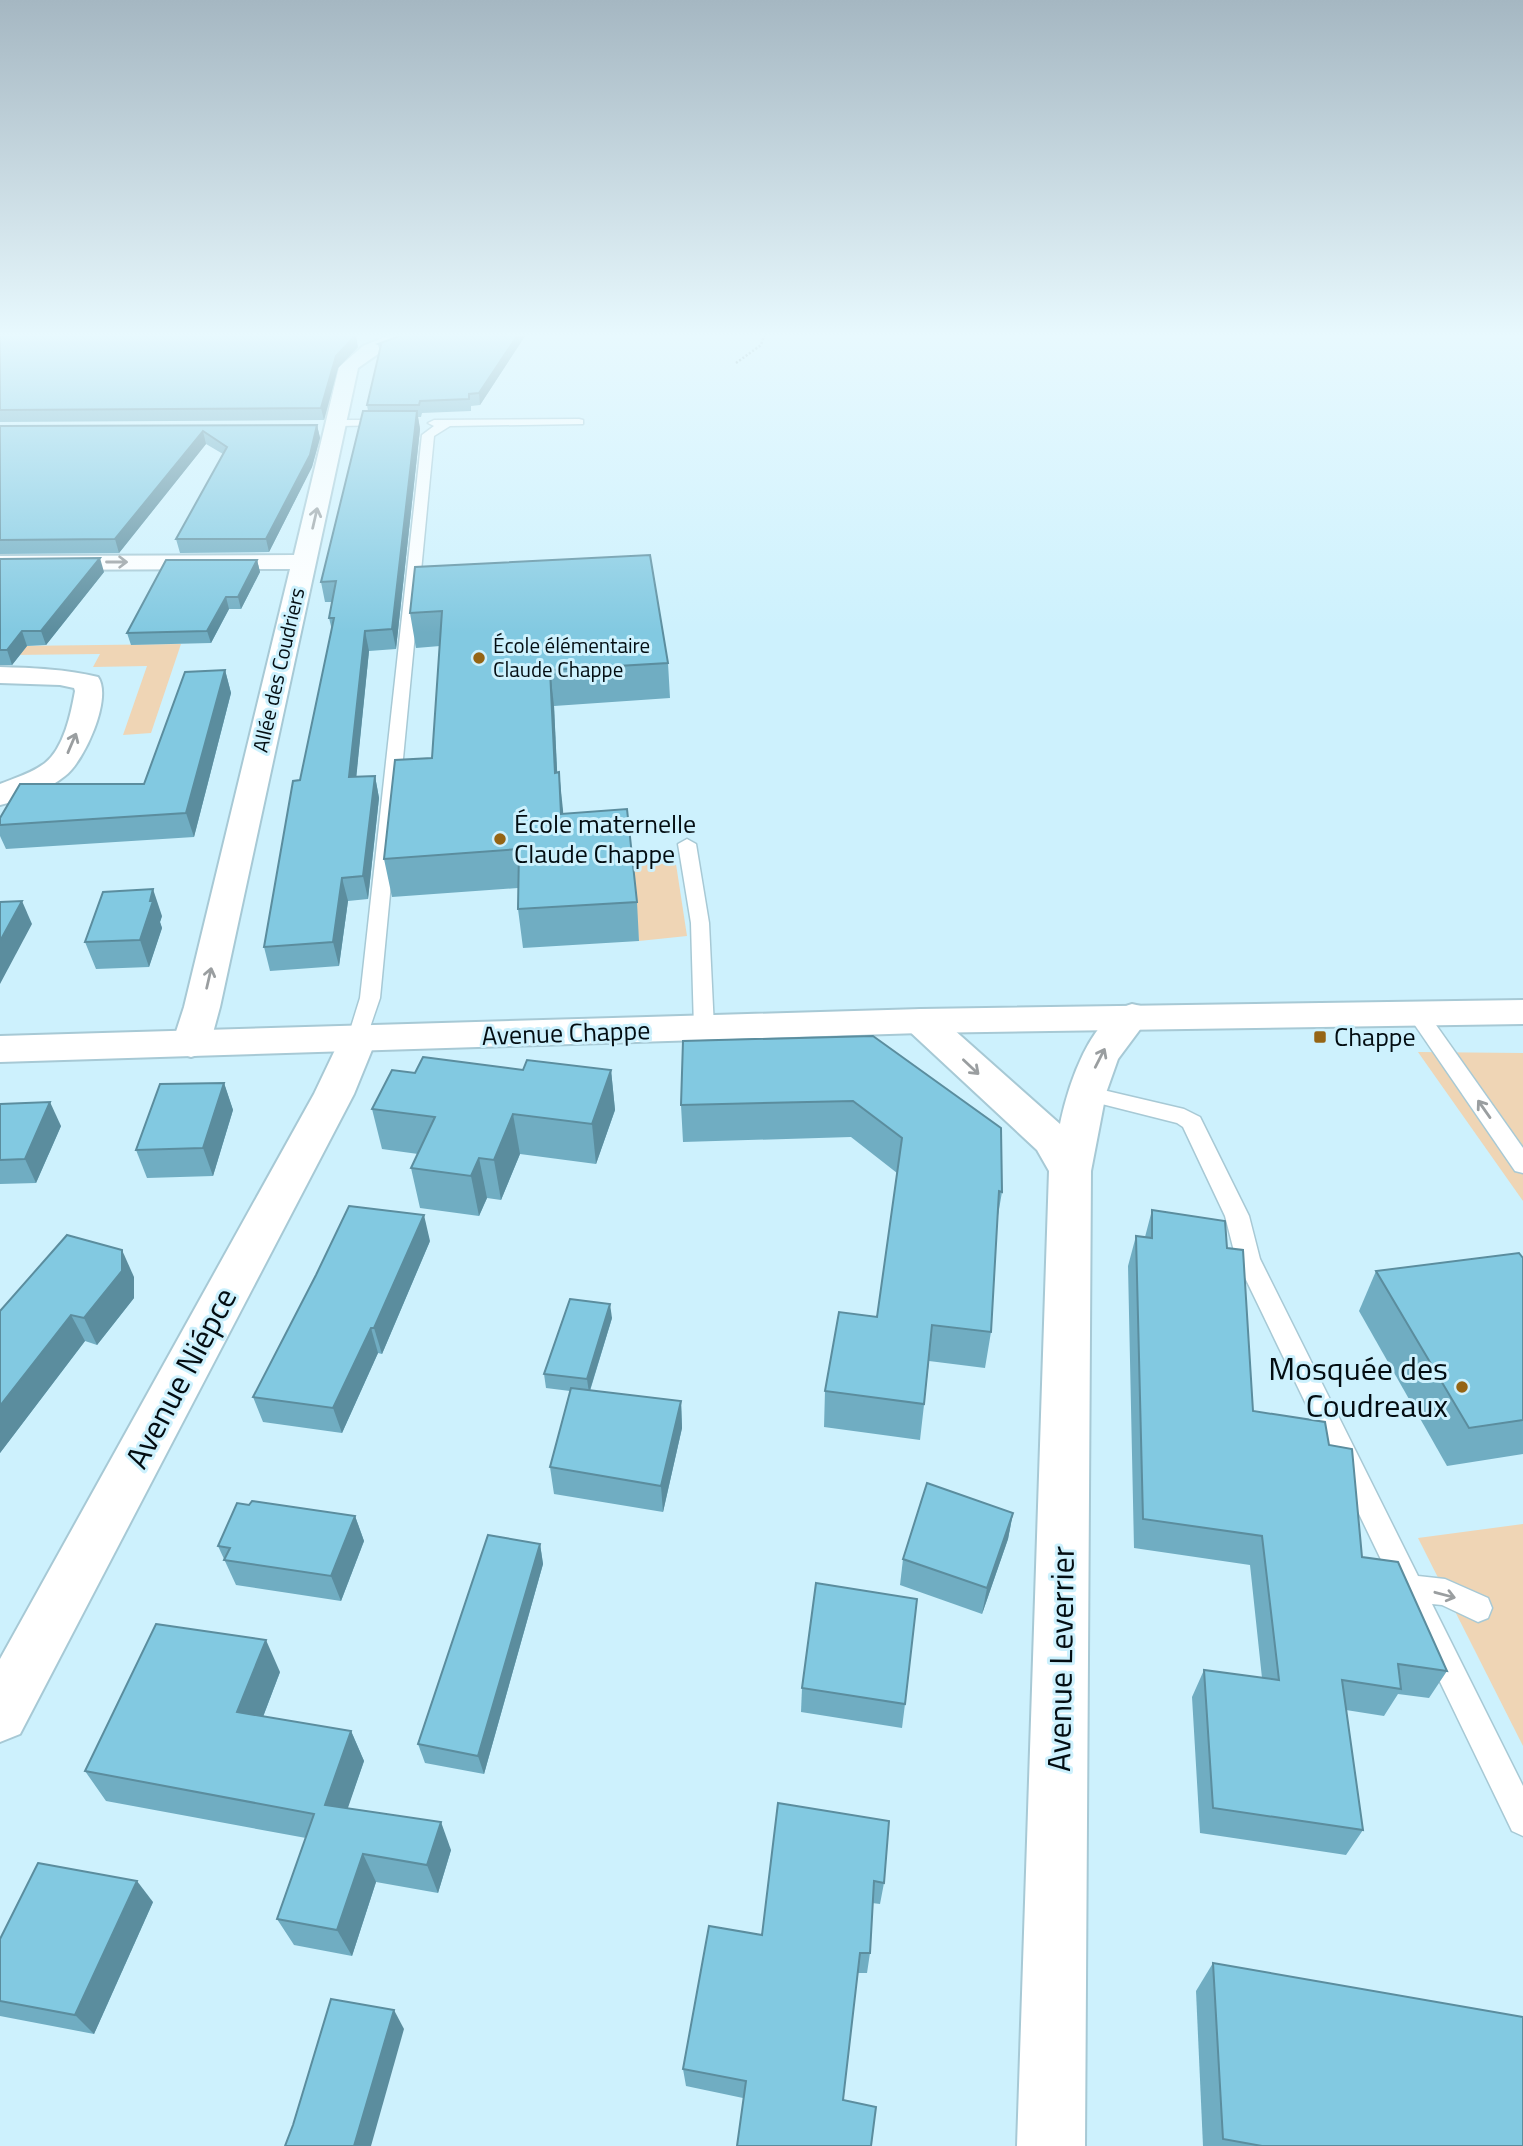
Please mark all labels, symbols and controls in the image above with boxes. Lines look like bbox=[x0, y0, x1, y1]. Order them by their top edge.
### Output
one-way arrow bbox=[308, 507, 322, 530]
one-way arrow bbox=[105, 555, 128, 569]
street label: Allée des Coudriers bbox=[244, 584, 313, 755]
place label: École élémentaire Claude Chappe bbox=[493, 629, 650, 685]
marker: École élémentaire Claude Chappe bbox=[471, 650, 487, 666]
one-way arrow bbox=[66, 733, 79, 755]
place label: École maternelle Claude Chappe bbox=[514, 804, 696, 873]
marker: École maternelle Claude Chappe bbox=[492, 831, 508, 847]
one-way arrow bbox=[202, 967, 216, 990]
street label: Avenue Chappe bbox=[481, 1010, 651, 1055]
place label: Chappe bbox=[1334, 1017, 1416, 1056]
marker: Chappe bbox=[1312, 1029, 1328, 1045]
one-way arrow bbox=[1094, 1049, 1108, 1069]
one-way arrow bbox=[962, 1059, 979, 1076]
one-way arrow bbox=[1477, 1100, 1491, 1119]
street label: Avenue Niépce bbox=[112, 1279, 248, 1477]
place label: Mosquée des Coudreaux bbox=[1268, 1344, 1448, 1429]
marker: Mosquée des Coudreaux bbox=[1454, 1379, 1470, 1395]
street label: Avenue Leverrier bbox=[1034, 1546, 1086, 1772]
one-way arrow bbox=[1433, 1589, 1455, 1602]

